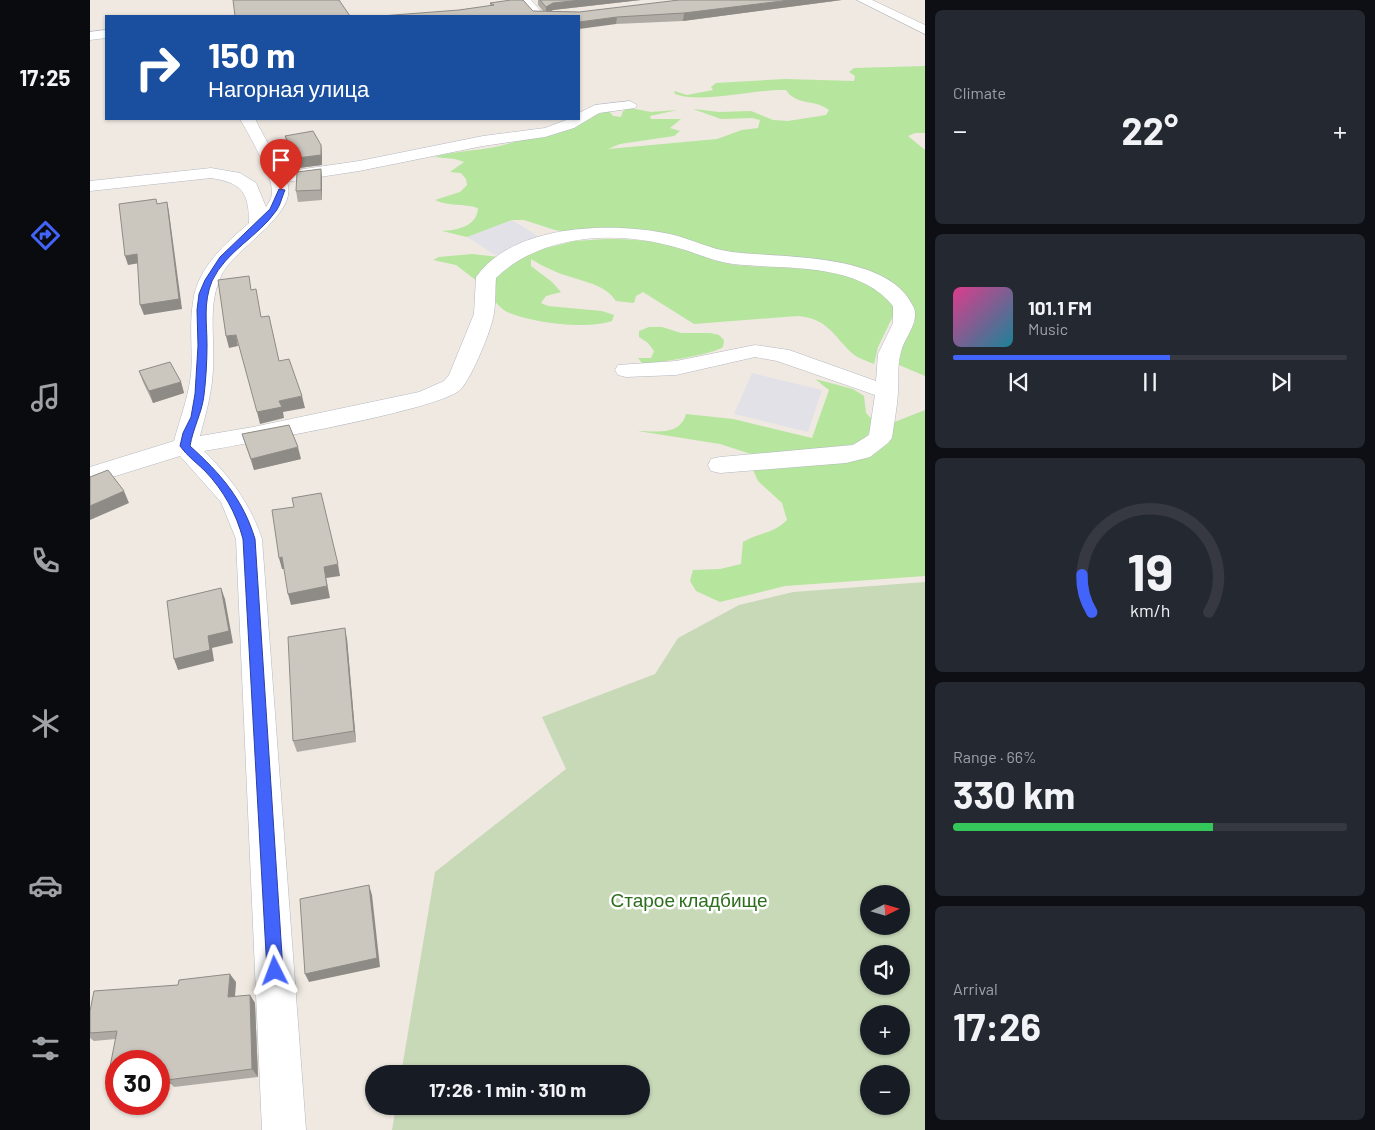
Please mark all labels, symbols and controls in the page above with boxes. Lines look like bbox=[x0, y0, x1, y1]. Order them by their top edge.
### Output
text: 150 m bbox=[208, 33, 295, 75]
icon: right bbox=[125, 35, 190, 100]
text: 17:25 bbox=[20, 64, 70, 90]
text: Нагорная улица bbox=[208, 75, 369, 101]
text: Climate bbox=[953, 83, 1006, 102]
text: 22° bbox=[1122, 107, 1178, 153]
text: − bbox=[953, 113, 967, 147]
text: + bbox=[1333, 113, 1347, 147]
pin bbox=[260, 139, 302, 190]
icon: arrive bbox=[267, 146, 295, 174]
icon: directions bbox=[28, 218, 63, 253]
text: 101.1 FM bbox=[1028, 296, 1092, 319]
text: Music bbox=[1028, 319, 1068, 338]
icon: previous bbox=[1005, 368, 1033, 396]
icon: pause bbox=[1136, 368, 1164, 396]
icon: next bbox=[1267, 368, 1295, 396]
icon: music bbox=[28, 380, 63, 415]
text: 19 bbox=[1127, 539, 1173, 601]
icon: phone bbox=[28, 543, 63, 578]
text: km/h bbox=[1130, 599, 1170, 621]
icon: climate bbox=[28, 706, 63, 741]
text: Range · 66% bbox=[953, 747, 1037, 766]
text: 330 km bbox=[953, 771, 1075, 817]
icon: car bbox=[28, 868, 63, 903]
north arrow bbox=[860, 885, 910, 935]
map controls bbox=[860, 885, 910, 1115]
park label: Старое кладбище bbox=[610, 888, 768, 911]
position arrow bbox=[248, 944, 300, 996]
button: sound bbox=[860, 945, 910, 995]
text: Arrival bbox=[953, 979, 998, 998]
text: 17:26 bbox=[953, 1003, 1041, 1049]
button: + bbox=[860, 1005, 910, 1055]
icon: filters bbox=[28, 1031, 63, 1066]
speed limit sign: 30 bbox=[105, 1050, 170, 1115]
button: − bbox=[860, 1065, 910, 1115]
text: 17:26 · 1 min · 310 m bbox=[429, 1078, 586, 1101]

